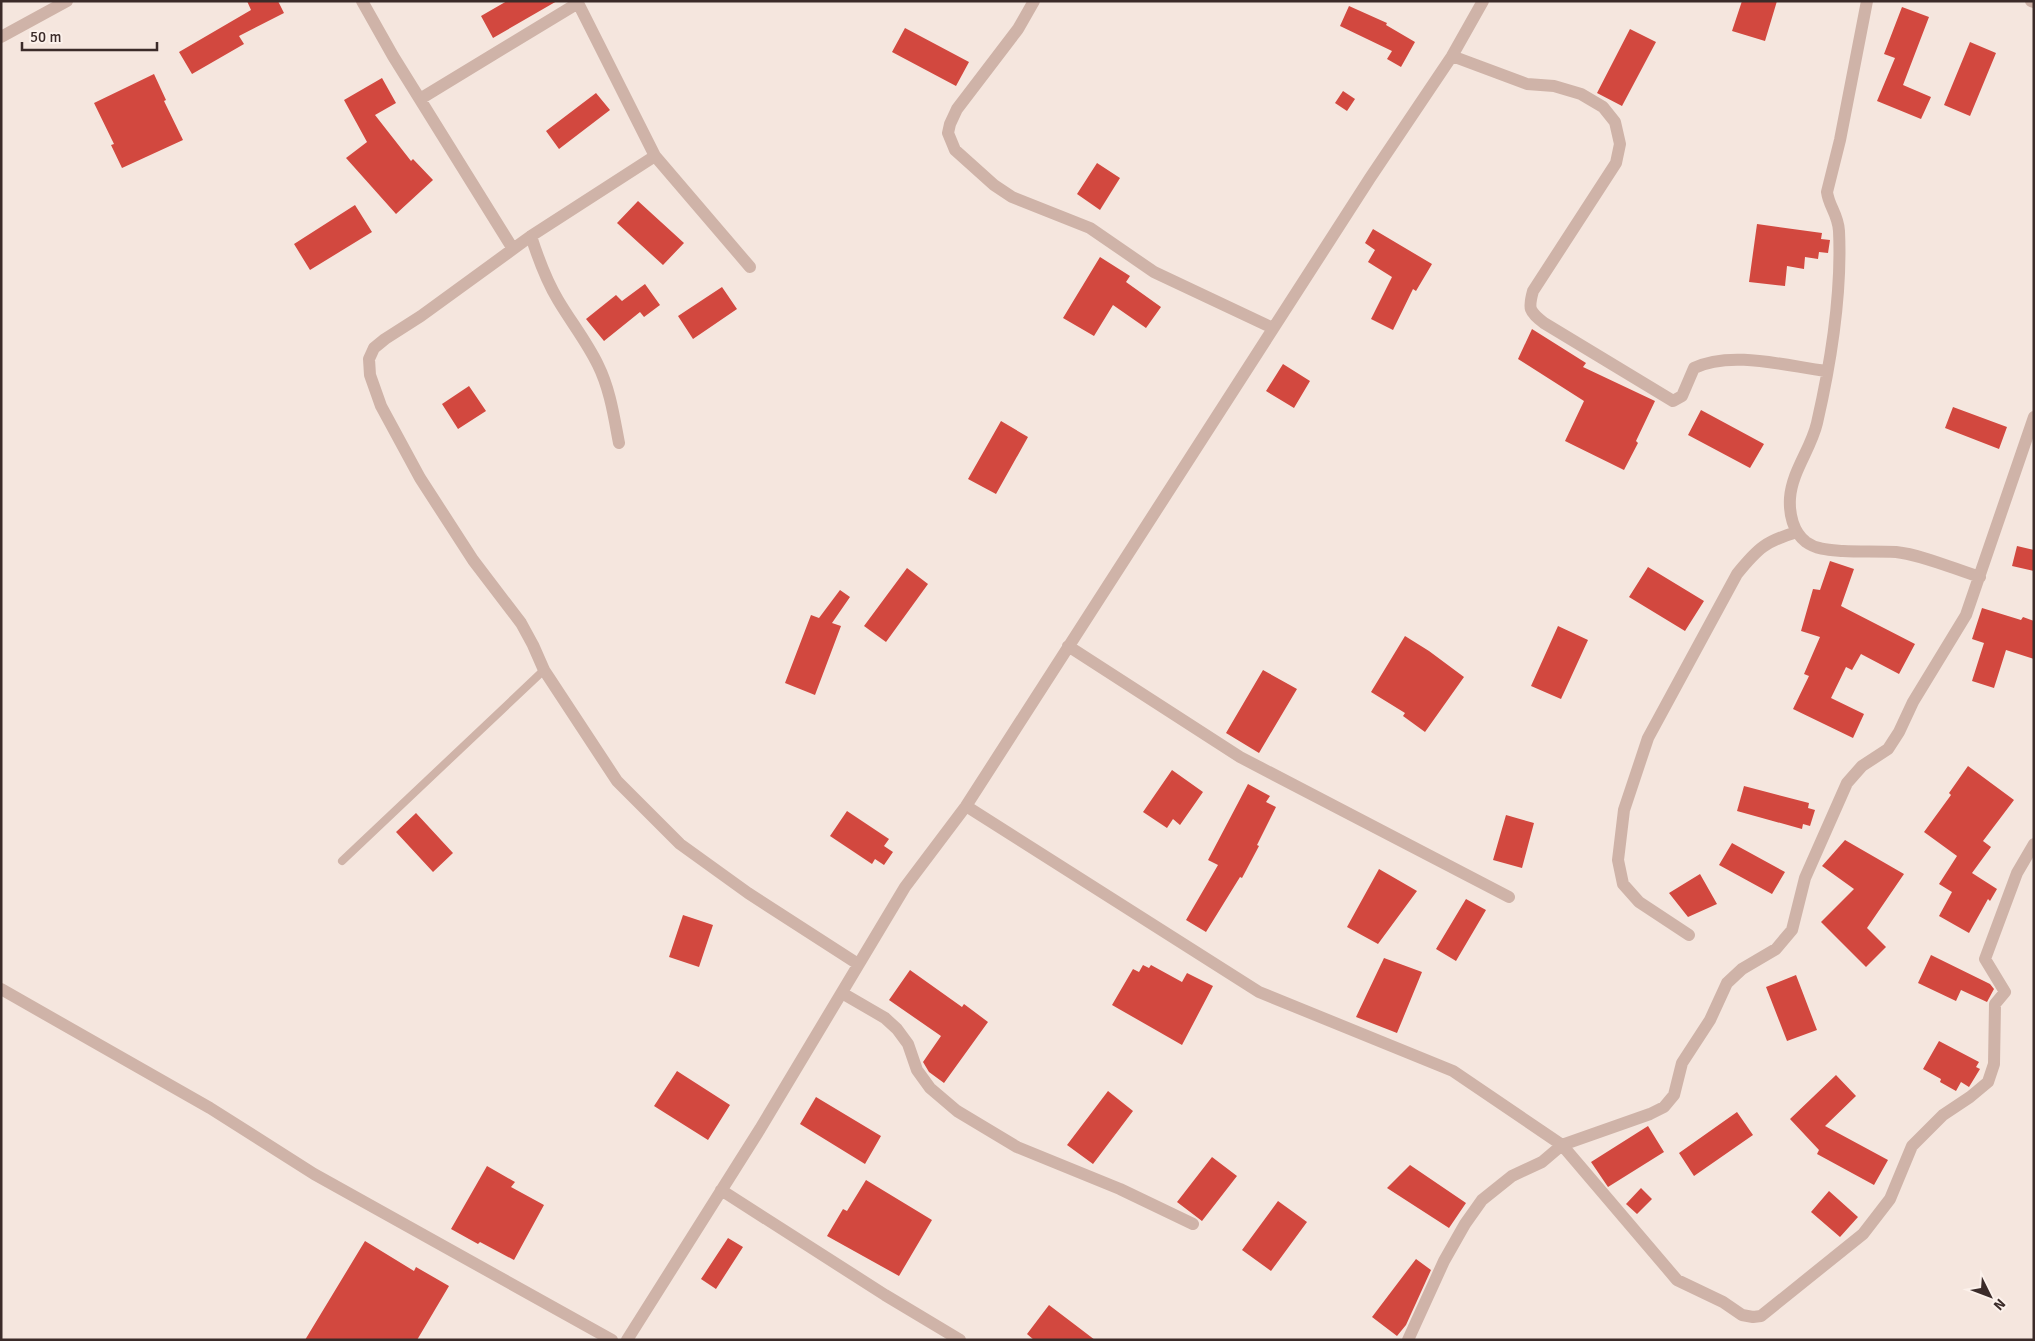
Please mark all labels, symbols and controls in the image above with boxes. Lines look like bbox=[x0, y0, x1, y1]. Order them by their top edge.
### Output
scale bar bbox=[22, 20, 158, 52]
text: 50 m bbox=[30, 28, 61, 46]
north arrow bbox=[1965, 1271, 2015, 1321]
text: N bbox=[1990, 1295, 2009, 1314]

